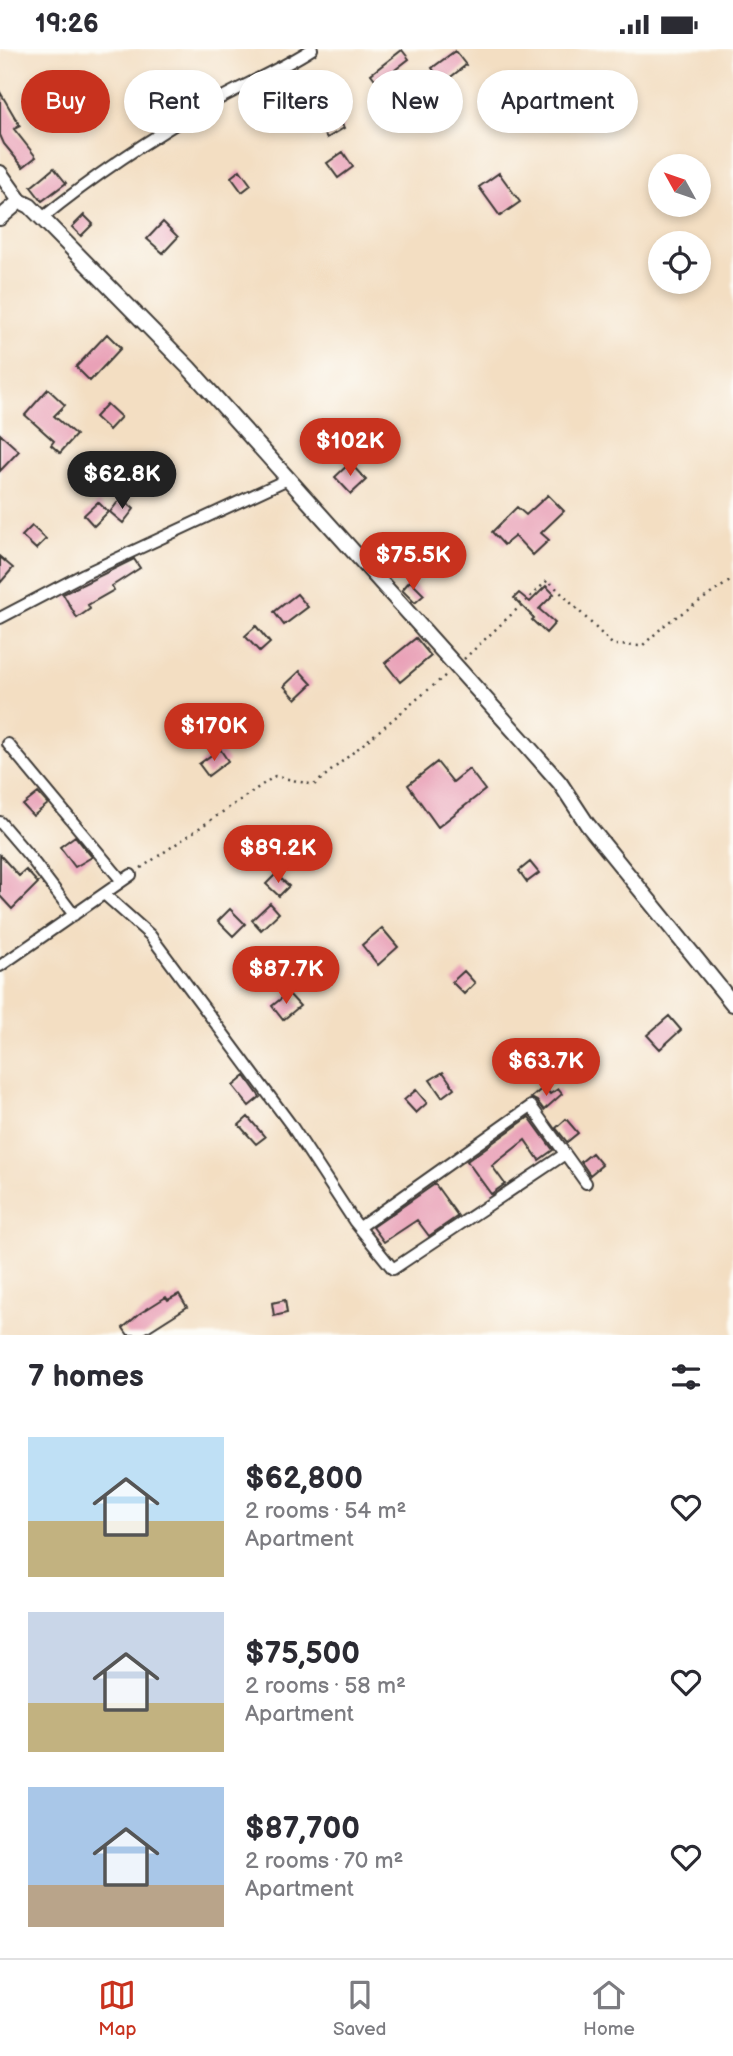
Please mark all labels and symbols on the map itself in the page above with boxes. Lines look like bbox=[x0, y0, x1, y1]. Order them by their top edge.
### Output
north arrow bbox=[648, 154, 710, 217]
pin: $102K bbox=[301, 419, 399, 478]
pin: $62.8K bbox=[65, 451, 179, 511]
pin: $75.5K bbox=[356, 533, 470, 592]
pin: $170K bbox=[165, 703, 263, 763]
pin: $89.2K bbox=[221, 825, 335, 885]
pin: $87.7K bbox=[229, 947, 343, 1006]
pin: $63.7K bbox=[489, 1039, 603, 1098]

